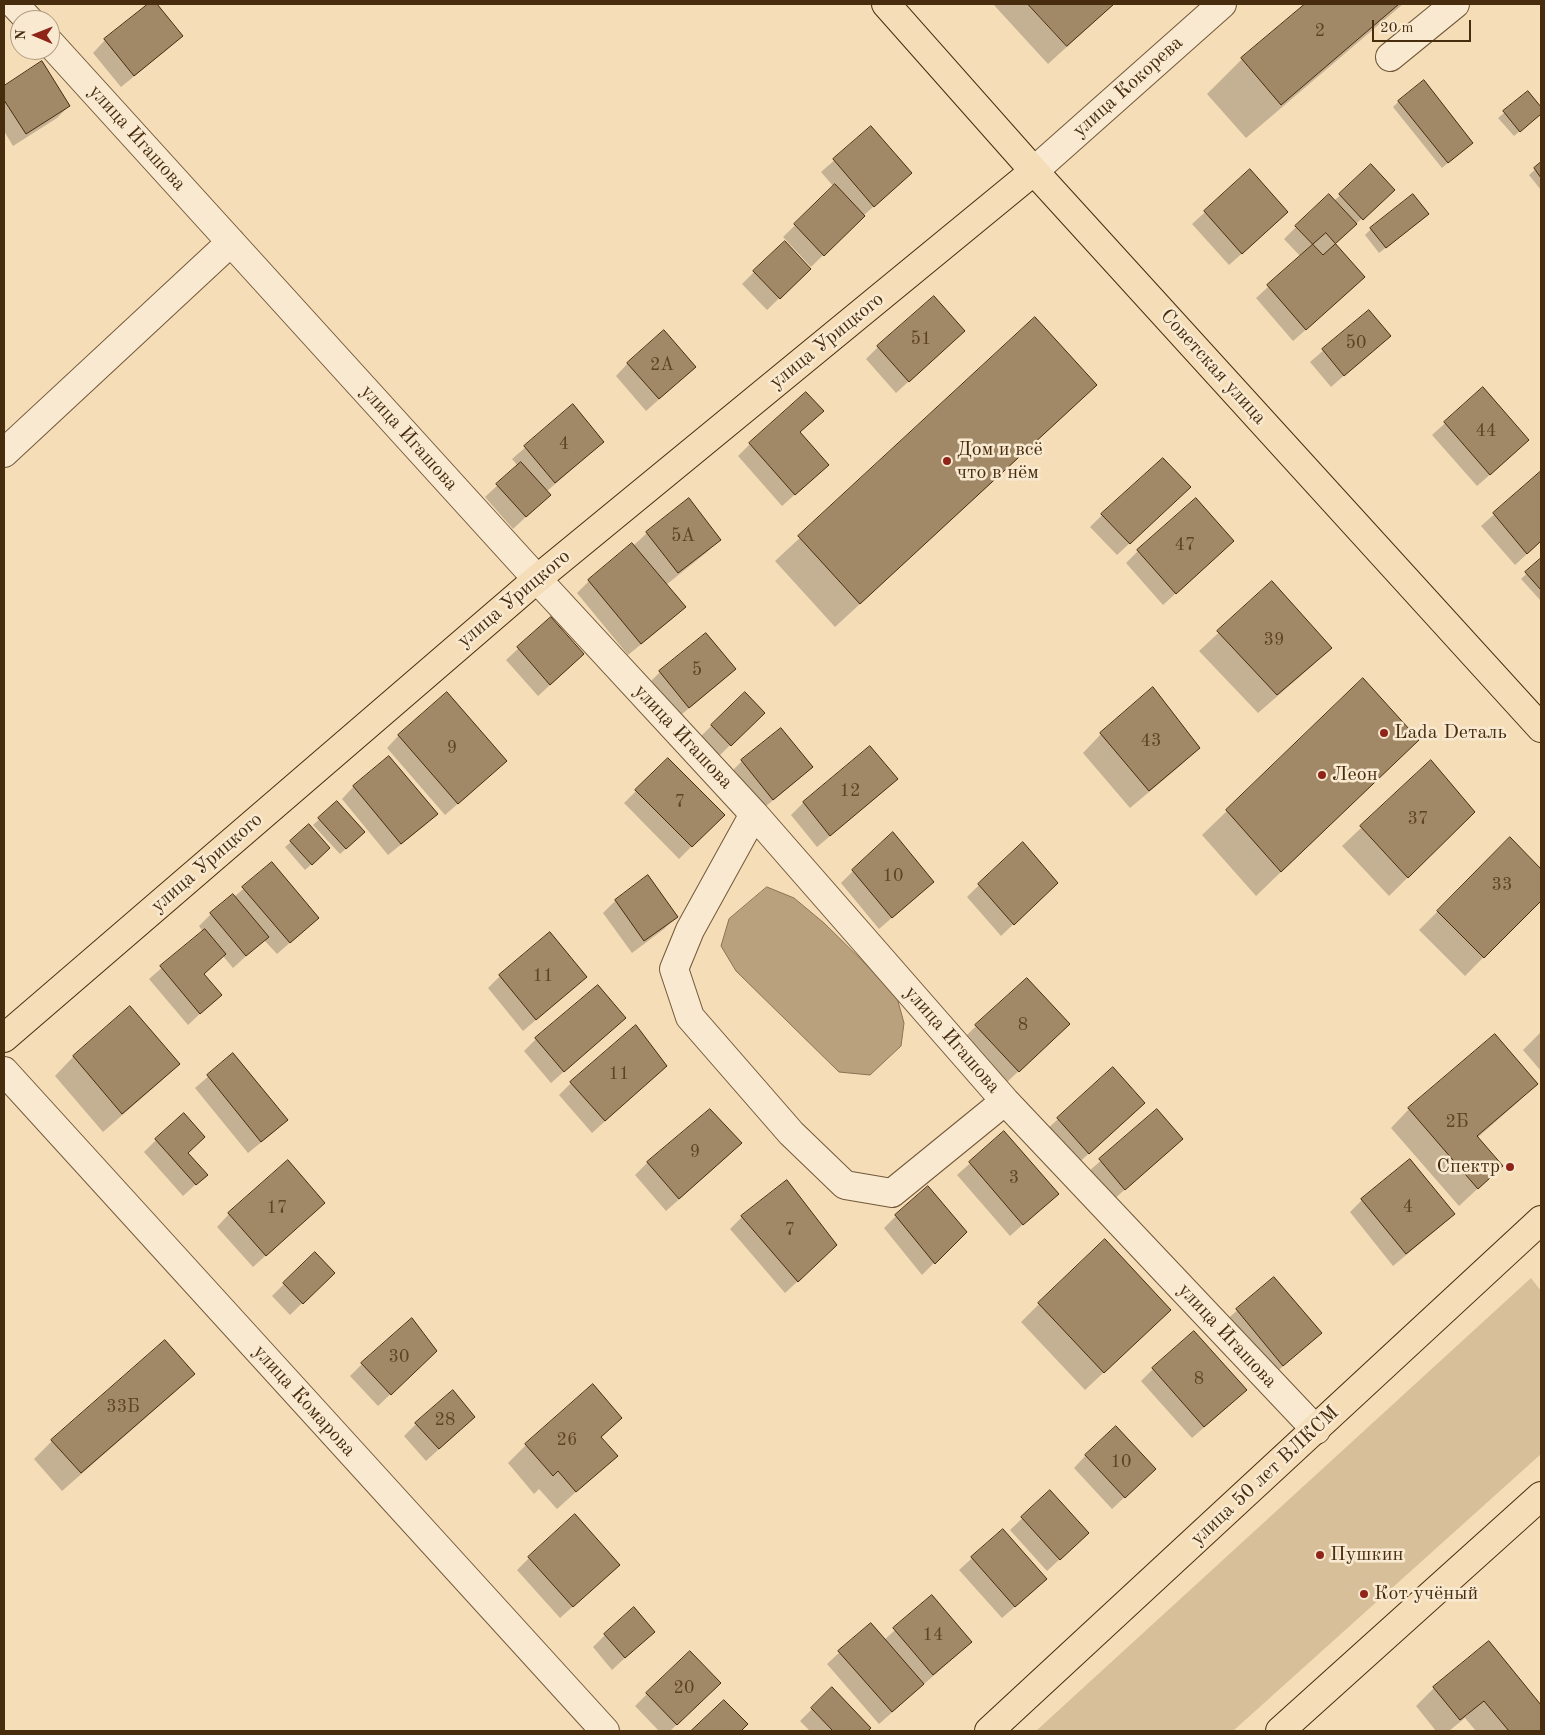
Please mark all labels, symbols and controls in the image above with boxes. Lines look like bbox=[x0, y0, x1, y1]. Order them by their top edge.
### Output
north arrow bbox=[10, 10, 60, 60]
scale bar bbox=[1375, 10, 1474, 42]
house number: 2 bbox=[1315, 20, 1325, 42]
text: 20 m bbox=[1380, 21, 1414, 36]
text: N bbox=[14, 29, 28, 40]
street label: улица Кокорева bbox=[1068, 31, 1188, 143]
street label: улица Игашова bbox=[83, 80, 191, 196]
street label: улица Урицкого bbox=[765, 288, 889, 394]
street label: Советская улица bbox=[1155, 304, 1271, 430]
house number: 51 bbox=[911, 328, 931, 350]
house number: 50 bbox=[1346, 332, 1366, 354]
house number: 2А bbox=[650, 354, 674, 376]
street label: улица Игашова bbox=[355, 380, 463, 496]
house number: 44 bbox=[1476, 420, 1496, 442]
house number: 4 bbox=[559, 433, 569, 455]
place label: Дом и всё что в нём bbox=[957, 438, 1043, 485]
marker: Дом и всё что в нём bbox=[941, 455, 953, 467]
house number: 5А bbox=[671, 525, 695, 547]
house number: 47 bbox=[1175, 534, 1195, 556]
street label: улица Урицкого bbox=[453, 545, 575, 653]
house number: 39 bbox=[1264, 629, 1284, 651]
house number: 5 bbox=[692, 659, 702, 681]
street label: улица Игашова bbox=[628, 680, 738, 794]
place label: Lada Dеталь bbox=[1394, 721, 1507, 745]
marker: Lada Dеталь bbox=[1378, 727, 1390, 739]
house number: 43 bbox=[1141, 730, 1161, 752]
house number: 9 bbox=[447, 737, 457, 759]
place label: Леон bbox=[1332, 763, 1378, 787]
marker: Леон bbox=[1316, 769, 1328, 781]
house number: 12 bbox=[840, 780, 860, 802]
house number: 7 bbox=[675, 791, 685, 813]
street label: улица Урицкого bbox=[146, 808, 268, 918]
house number: 37 bbox=[1408, 808, 1428, 830]
house number: 10 bbox=[883, 865, 903, 887]
house number: 33 bbox=[1492, 874, 1512, 896]
house number: 11 bbox=[533, 965, 553, 987]
street label: улица Игашова bbox=[899, 981, 1005, 1099]
house number: 8 bbox=[1018, 1014, 1028, 1036]
house number: 11 bbox=[609, 1063, 629, 1085]
house number: 2Б bbox=[1445, 1111, 1469, 1133]
house number: 9 bbox=[690, 1141, 700, 1163]
place label: Спектр bbox=[1437, 1155, 1500, 1179]
marker: Спектр bbox=[1504, 1161, 1516, 1173]
house number: 3 bbox=[1009, 1167, 1019, 1189]
house number: 4 bbox=[1403, 1196, 1413, 1218]
house number: 17 bbox=[267, 1197, 287, 1219]
house number: 7 bbox=[785, 1219, 795, 1241]
street label: улица Игашова bbox=[1172, 1279, 1282, 1393]
street label: улица Комарова bbox=[247, 1340, 361, 1462]
house number: 30 bbox=[389, 1346, 409, 1368]
house number: 8 bbox=[1194, 1368, 1204, 1390]
house number: 33Б bbox=[106, 1396, 140, 1418]
street label: улица 50 лет ВЛКСМ bbox=[1186, 1401, 1344, 1551]
house number: 28 bbox=[435, 1409, 455, 1431]
house number: 26 bbox=[557, 1429, 577, 1451]
house number: 10 bbox=[1111, 1451, 1131, 1473]
place label: Пушкин bbox=[1330, 1543, 1403, 1567]
marker: Пушкин bbox=[1314, 1549, 1326, 1561]
place label: Кот учёный bbox=[1374, 1582, 1478, 1606]
marker: Кот учёный bbox=[1358, 1588, 1370, 1600]
house number: 14 bbox=[923, 1624, 943, 1646]
house number: 20 bbox=[674, 1677, 694, 1699]

